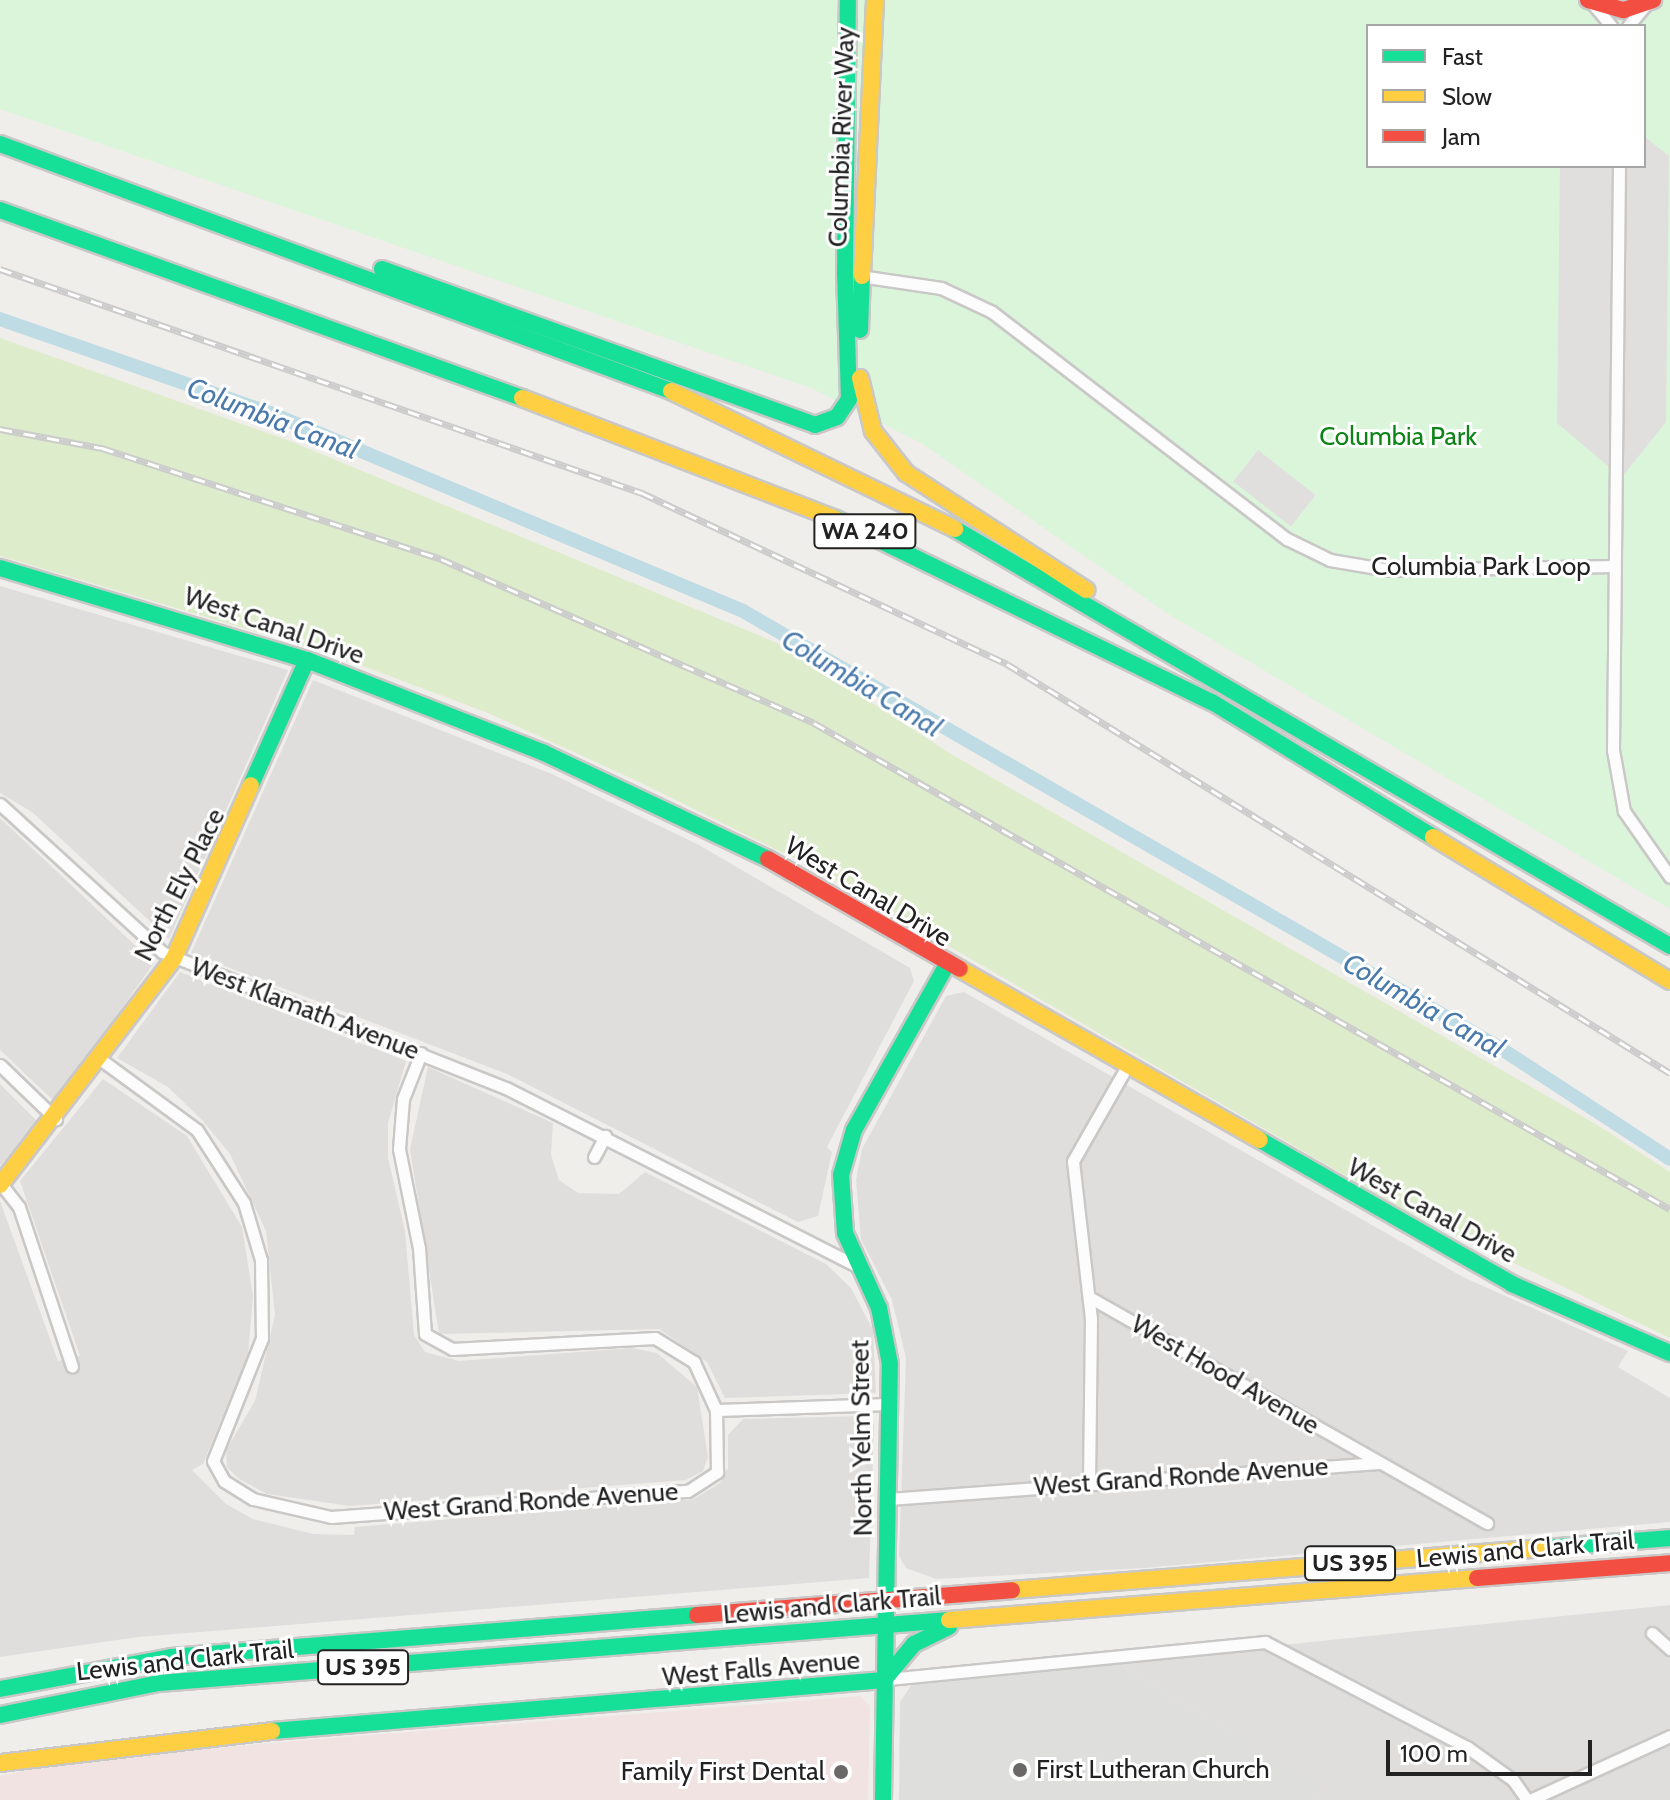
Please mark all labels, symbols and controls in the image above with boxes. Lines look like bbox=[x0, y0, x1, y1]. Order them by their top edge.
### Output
legend bbox=[1366, 24, 1646, 168]
street label: Columbia River Way bbox=[823, 26, 861, 248]
text: Fast bbox=[1442, 42, 1483, 71]
text: Slow bbox=[1442, 82, 1492, 111]
text: Jam bbox=[1442, 122, 1480, 151]
water label: Columbia Canal bbox=[183, 370, 363, 466]
park label: Columbia Park bbox=[1319, 421, 1477, 453]
road number: WA 240 bbox=[813, 511, 917, 551]
street label: Columbia Park Loop bbox=[1371, 551, 1591, 583]
street label: West Canal Drive bbox=[180, 581, 368, 671]
water label: Columbia Canal bbox=[776, 622, 948, 744]
street label: North Ely Place bbox=[128, 804, 232, 966]
street label: West Canal Drive bbox=[779, 830, 957, 954]
water label: Columbia Canal bbox=[1337, 945, 1511, 1065]
street label: West Klamath Avenue bbox=[187, 951, 423, 1067]
street label: West Canal Drive bbox=[1342, 1152, 1522, 1270]
street label: West Hood Avenue bbox=[1126, 1309, 1324, 1441]
street label: North Yelm Street bbox=[845, 1339, 879, 1537]
street label: West Grand Ronde Avenue bbox=[1033, 1451, 1329, 1503]
street label: West Grand Ronde Avenue bbox=[383, 1476, 679, 1528]
street label: Lewis and Clark Trail bbox=[1415, 1525, 1635, 1575]
road number: US 395 bbox=[1304, 1543, 1396, 1583]
street label: Lewis and Clark Trail bbox=[722, 1581, 942, 1631]
street label: Lewis and Clark Trail bbox=[75, 1634, 295, 1688]
street label: West Falls Avenue bbox=[661, 1645, 861, 1693]
road number: US 395 bbox=[317, 1647, 409, 1687]
scale bar bbox=[1390, 1724, 1596, 1774]
text: 100 m bbox=[1400, 1739, 1468, 1768]
place label: First Lutheran Church bbox=[1036, 1754, 1270, 1786]
place label: Family First Dental bbox=[621, 1756, 825, 1788]
marker: First Lutheran Church bbox=[1011, 1761, 1029, 1779]
marker: Family First Dental bbox=[832, 1763, 850, 1781]

